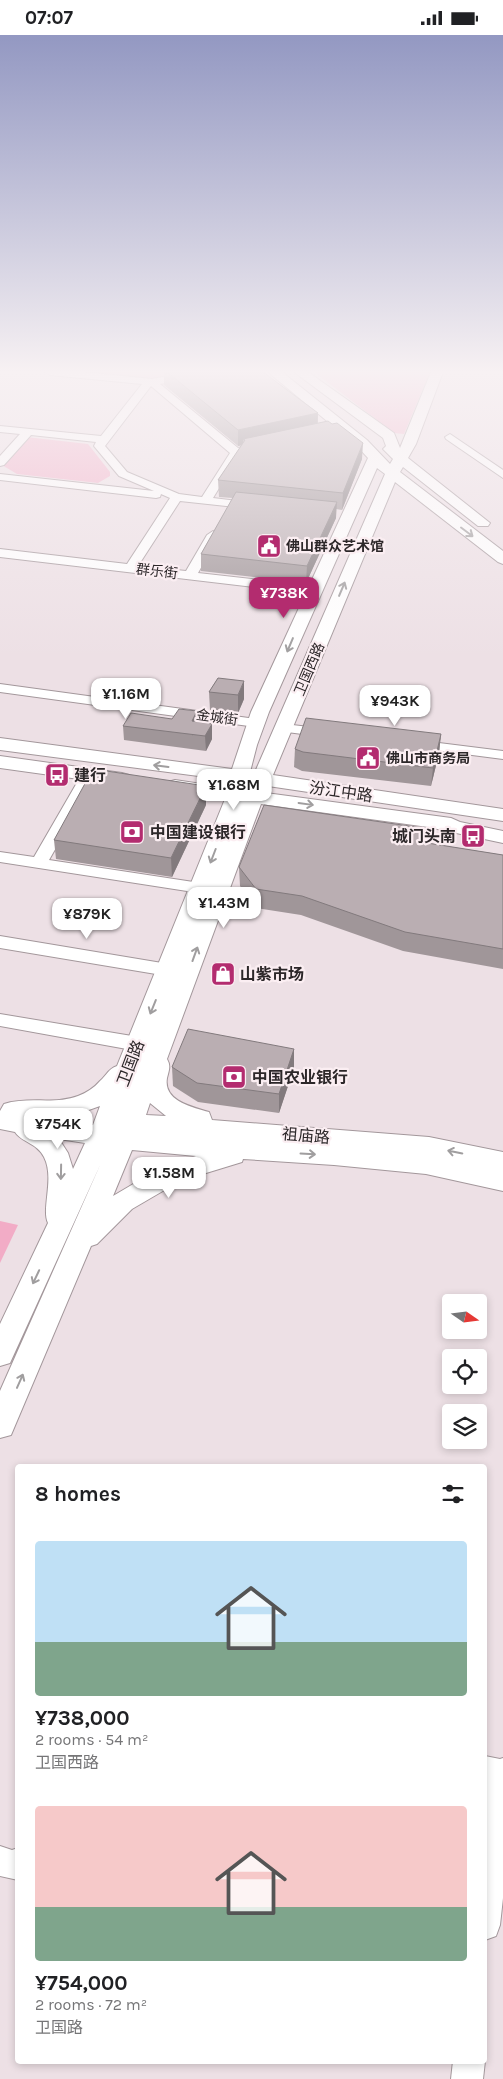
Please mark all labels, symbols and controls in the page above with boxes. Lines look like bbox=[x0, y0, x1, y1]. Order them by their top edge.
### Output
text: 07:07 bbox=[25, 7, 73, 29]
one-way arrow bbox=[460, 526, 473, 537]
public building icon: 佛山群众艺术馆 bbox=[256, 533, 282, 559]
place label: 佛山群众艺术馆 bbox=[286, 538, 384, 555]
street label: 群乐街 bbox=[135, 561, 179, 582]
pin: ¥738K bbox=[249, 577, 319, 619]
one-way arrow bbox=[339, 582, 348, 597]
text: ¥738K bbox=[260, 583, 308, 602]
one-way arrow bbox=[284, 637, 294, 652]
street label: 卫国西路 bbox=[291, 640, 328, 698]
pin: ¥1.16M bbox=[85, 677, 167, 720]
text: ¥1.16M bbox=[102, 684, 150, 703]
pin: ¥943K bbox=[360, 685, 430, 727]
text: ¥943K bbox=[370, 691, 420, 710]
street label: 金城街 bbox=[195, 706, 239, 729]
public building icon: 佛山市商务局 bbox=[355, 745, 381, 771]
place label: 佛山市商务局 bbox=[386, 750, 470, 767]
one-way arrow bbox=[154, 761, 170, 771]
bus stop icon: 建行 bbox=[44, 762, 70, 788]
place label: 建行 bbox=[74, 766, 106, 785]
pin: ¥1.68M bbox=[193, 769, 275, 811]
text: ¥1.68M bbox=[208, 775, 260, 794]
street label: 汾江中路 bbox=[308, 778, 374, 805]
one-way arrow bbox=[298, 799, 314, 809]
bank icon: 中国建设银行 bbox=[119, 819, 145, 845]
place label: 中国建设银行 bbox=[150, 823, 246, 842]
bus stop icon: 城门头南 bbox=[460, 823, 486, 849]
place label: 城门头南 bbox=[392, 827, 456, 846]
one-way arrow bbox=[207, 848, 217, 863]
pin: ¥1.43M bbox=[183, 887, 265, 929]
text: ¥1.43M bbox=[198, 893, 250, 912]
pin: ¥879K bbox=[52, 897, 122, 940]
text: ¥879K bbox=[63, 904, 111, 923]
one-way arrow bbox=[191, 947, 200, 962]
shop icon: 山紫市场 bbox=[210, 961, 236, 987]
place label: 山紫市场 bbox=[240, 965, 304, 984]
one-way arrow bbox=[147, 999, 157, 1014]
street label: 卫国路 bbox=[113, 1037, 148, 1089]
bank icon: 中国农业银行 bbox=[221, 1064, 247, 1090]
place label: 中国农业银行 bbox=[252, 1068, 348, 1087]
pin: ¥754K bbox=[23, 1107, 93, 1150]
text: ¥754K bbox=[35, 1114, 81, 1133]
street label: 祖庙路 bbox=[281, 1124, 331, 1147]
one-way arrow bbox=[448, 1147, 464, 1157]
one-way arrow bbox=[300, 1149, 316, 1158]
pin: ¥1.58M bbox=[128, 1157, 210, 1199]
text: ¥1.58M bbox=[143, 1163, 195, 1182]
one-way arrow bbox=[56, 1164, 66, 1180]
one-way arrow bbox=[31, 1269, 40, 1284]
north arrow bbox=[442, 1294, 488, 1339]
map controls bbox=[442, 1294, 487, 1449]
button: locate bbox=[442, 1349, 487, 1394]
one-way arrow bbox=[15, 1374, 25, 1389]
button: layers bbox=[442, 1404, 487, 1449]
icon: filters bbox=[439, 1480, 467, 1508]
text: 8 homes bbox=[35, 1482, 121, 1506]
icon: home bbox=[206, 1573, 296, 1663]
text: ¥738,000 bbox=[35, 1706, 130, 1730]
text: 2 rooms · 54 m² bbox=[35, 1730, 148, 1749]
text: 卫国西路 bbox=[35, 1753, 99, 1772]
icon: home bbox=[206, 1838, 296, 1928]
text: ¥754,000 bbox=[35, 1971, 128, 1995]
text: 2 rooms · 72 m² bbox=[35, 1995, 147, 2014]
text: 卫国路 bbox=[35, 2018, 83, 2037]

